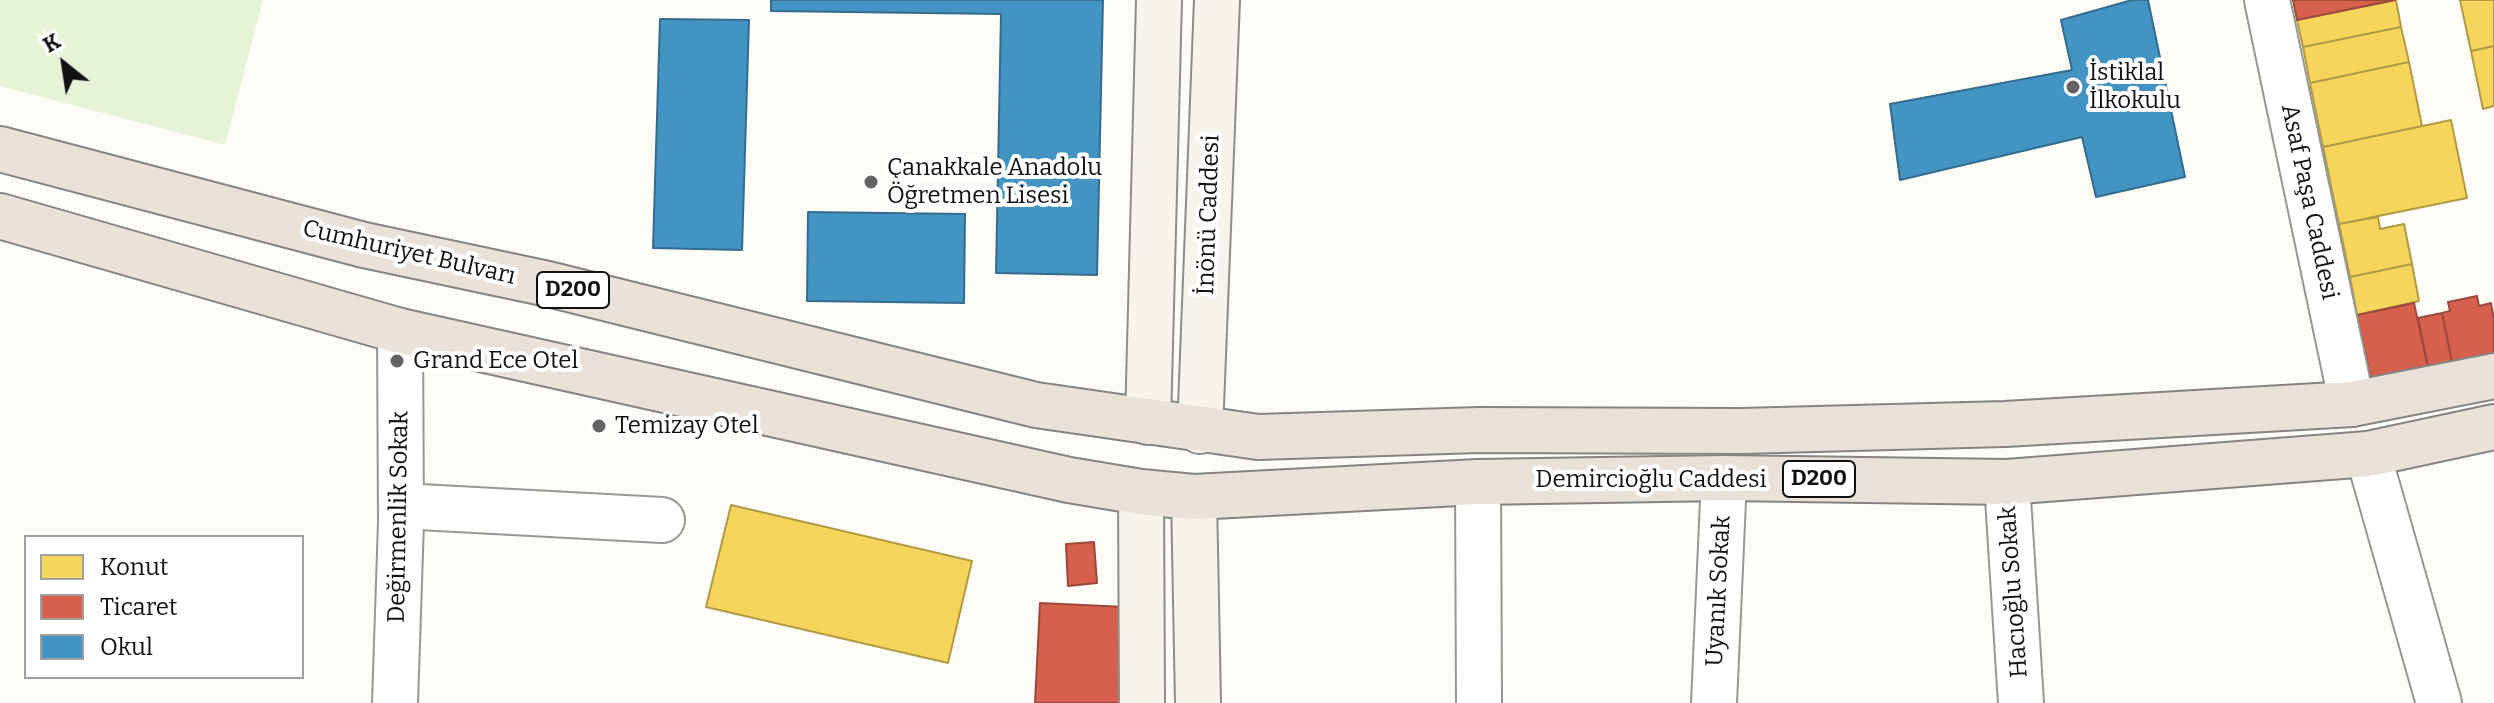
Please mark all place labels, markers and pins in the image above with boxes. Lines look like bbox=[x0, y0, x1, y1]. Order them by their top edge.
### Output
place label: İstiklal İlkokulu bbox=[2089, 59, 2181, 115]
marker: İstiklal İlkokulu bbox=[2064, 78, 2082, 96]
place label: Çanakkale Anadolu Öğretmen Lisesi bbox=[887, 154, 1102, 210]
marker: Çanakkale Anadolu Öğretmen Lisesi bbox=[862, 173, 880, 191]
place label: Grand Ece Otel bbox=[413, 347, 578, 375]
marker: Grand Ece Otel bbox=[388, 352, 406, 370]
place label: Temizay Otel bbox=[615, 412, 759, 440]
marker: Temizay Otel bbox=[590, 417, 608, 435]

